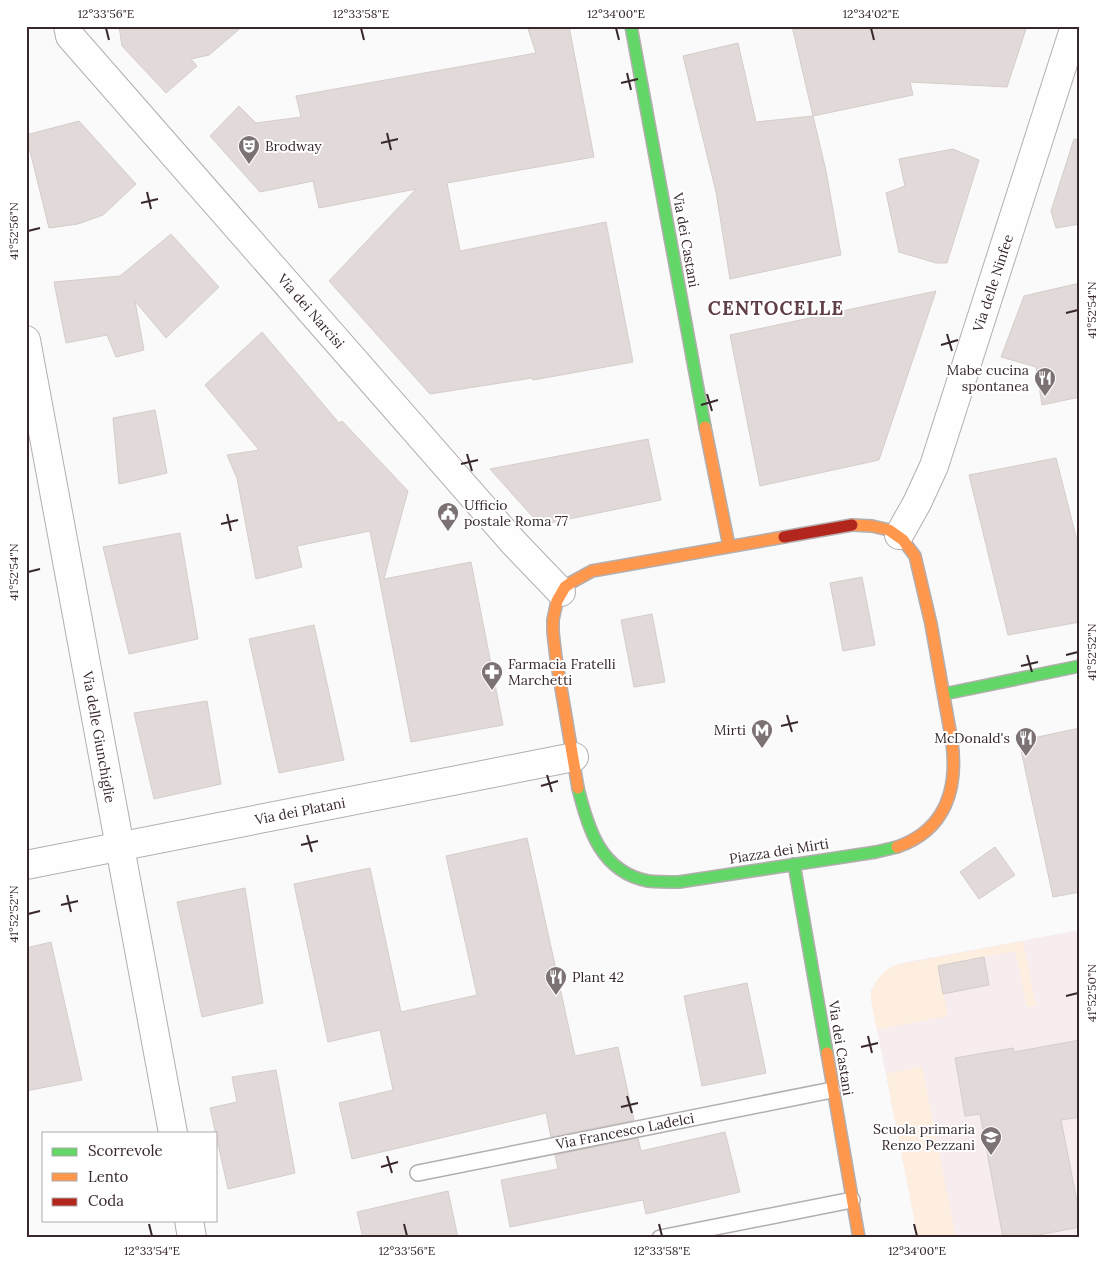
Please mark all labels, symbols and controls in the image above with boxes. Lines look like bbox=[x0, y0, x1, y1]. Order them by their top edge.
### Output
text: 12°33'56"E bbox=[78, 6, 134, 21]
text: 12°33'58"E bbox=[333, 6, 389, 21]
text: 12°34'00"E bbox=[587, 6, 645, 21]
text: 12°34'02"E bbox=[843, 6, 899, 21]
theatre icon: Brodway bbox=[237, 134, 261, 165]
place label: Brodway bbox=[265, 137, 322, 155]
street label: Via dei Castani bbox=[669, 190, 703, 289]
text: 41°52'56"N bbox=[6, 202, 21, 260]
street label: Via delle Ninfee bbox=[968, 232, 1017, 335]
street label: Via dei Narcisi bbox=[273, 269, 348, 352]
text: 41°52'54"N bbox=[1084, 281, 1099, 339]
district label: CENTOCELLE bbox=[708, 296, 844, 320]
place label: Mabe cucina spontanea bbox=[947, 361, 1029, 395]
restaurant icon: Mabe cucina spontanea bbox=[1033, 366, 1057, 397]
place label: Ufficio postale Roma 77 bbox=[464, 496, 569, 530]
public building icon: Ufficio postale Roma 77 bbox=[436, 501, 460, 532]
text: 41°52'54"N bbox=[6, 543, 21, 601]
text: 41°52'52"N bbox=[1084, 623, 1099, 681]
place label: Farmacia Fratelli Marchetti bbox=[508, 655, 616, 689]
pharmacy icon: Farmacia Fratelli Marchetti bbox=[480, 660, 504, 691]
street label: Via delle Giunchiglie bbox=[78, 669, 120, 805]
metro station icon: Mirti bbox=[750, 718, 774, 749]
place label: Mirti bbox=[714, 721, 746, 739]
restaurant icon: McDonald's bbox=[1014, 726, 1038, 757]
place label: McDonald's bbox=[934, 729, 1010, 747]
street label: Via dei Platani bbox=[252, 793, 347, 829]
street label: Piazza dei Mirti bbox=[728, 834, 830, 868]
text: 41°52'52"N bbox=[6, 885, 21, 943]
text: 41°52'50"N bbox=[1084, 964, 1099, 1022]
restaurant icon: Plant 42 bbox=[544, 965, 568, 996]
place label: Plant 42 bbox=[572, 968, 624, 986]
street label: Via dei Castani bbox=[824, 998, 857, 1097]
street label: Via Francesco Ladelci bbox=[553, 1109, 696, 1153]
place label: Scuola primaria Renzo Pezzani bbox=[873, 1120, 975, 1154]
school or university icon: Scuola primaria Renzo Pezzani bbox=[979, 1125, 1003, 1156]
legend bbox=[42, 1132, 218, 1222]
text: Scorrevole bbox=[88, 1141, 163, 1160]
text: Lento bbox=[88, 1167, 129, 1186]
text: Coda bbox=[88, 1191, 124, 1210]
text: 12°33'54"E bbox=[124, 1243, 180, 1258]
text: 12°33'56"E bbox=[379, 1243, 435, 1258]
text: 12°33'58"E bbox=[634, 1243, 690, 1258]
text: 12°34'00"E bbox=[888, 1243, 946, 1258]

